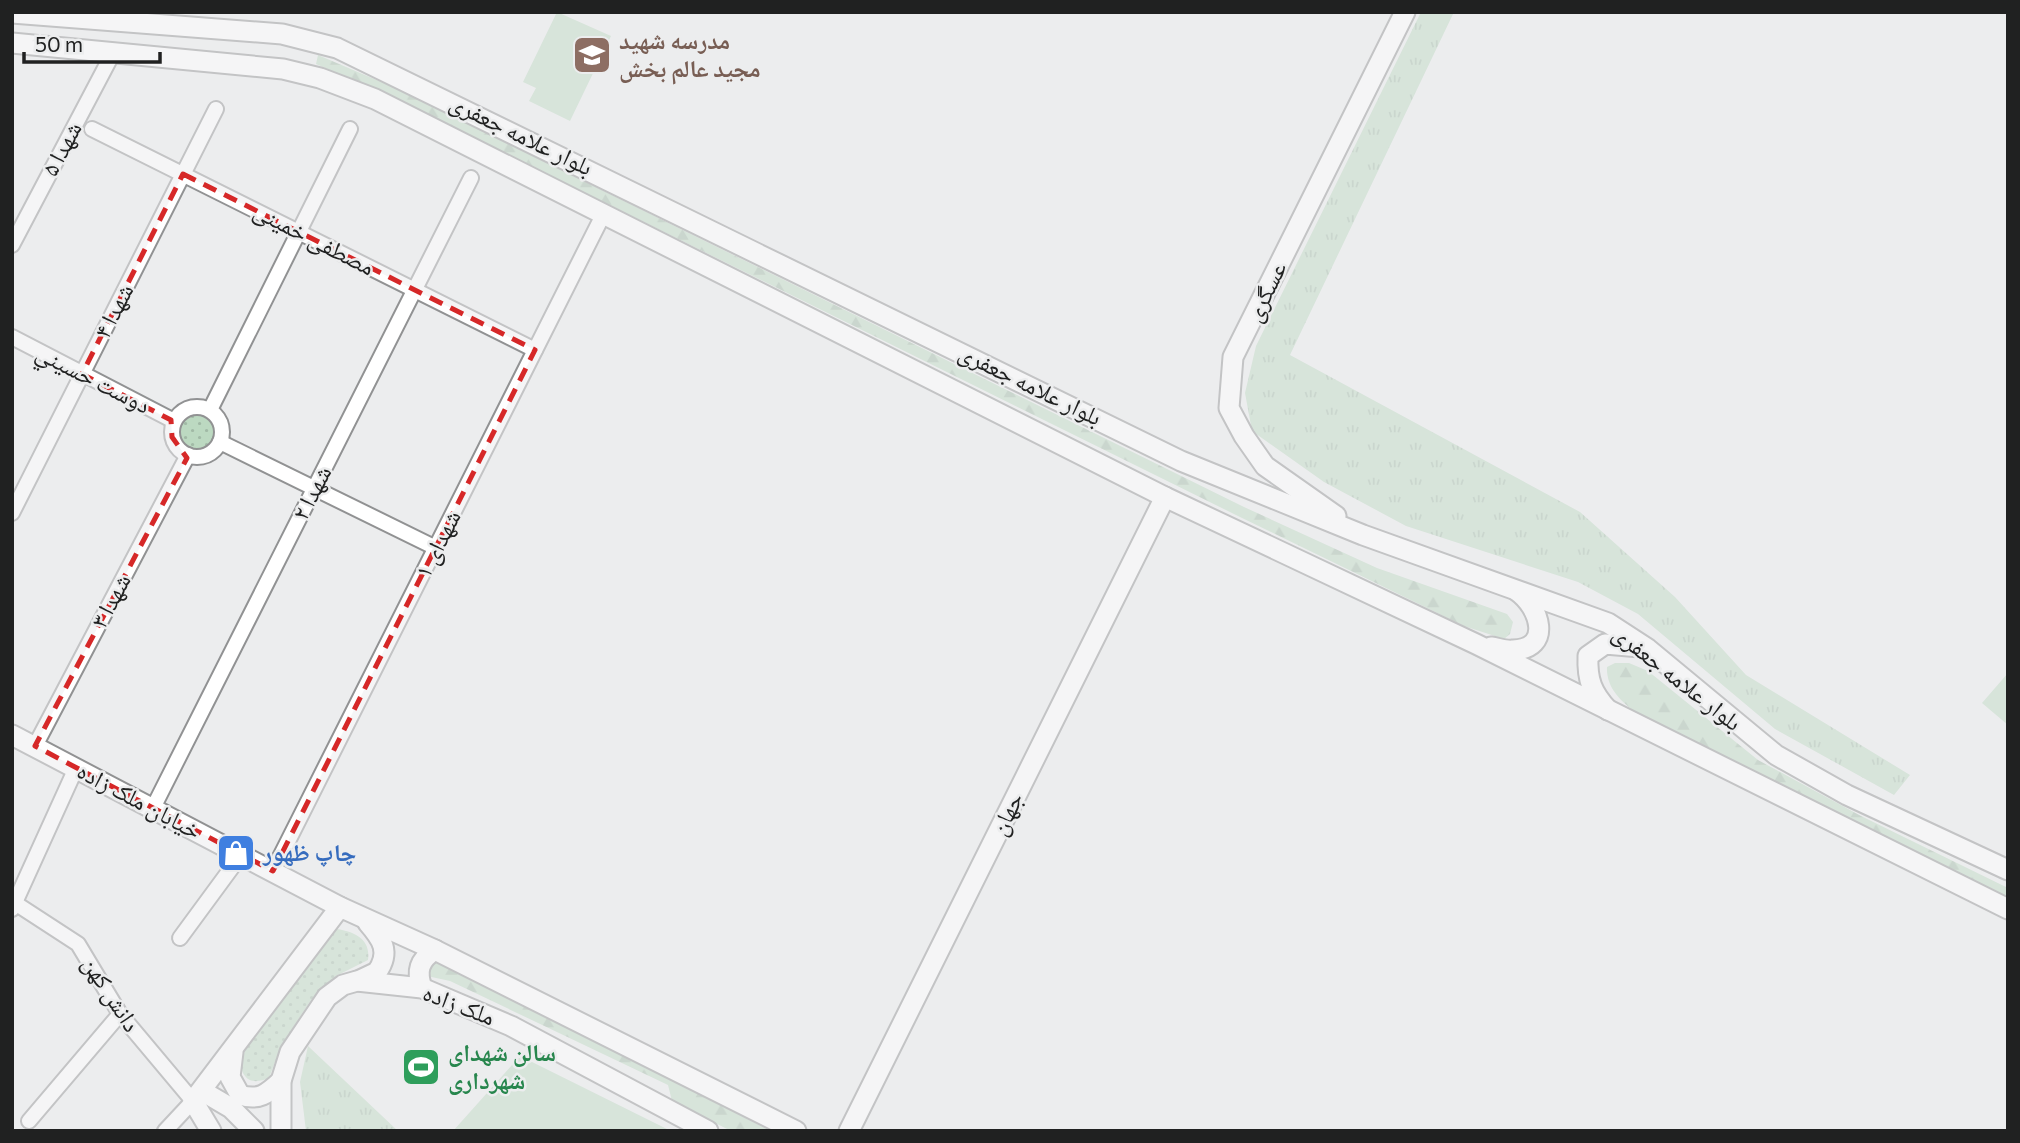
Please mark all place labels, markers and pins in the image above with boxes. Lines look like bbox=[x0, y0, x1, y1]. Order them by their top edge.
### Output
place label: مدرسه شهید مجید عالم بخش bbox=[619, 25, 761, 85]
school or university icon: مدرسه شهید مجید عالم بخش bbox=[571, 34, 613, 76]
shop icon: چاپ ظهور bbox=[215, 832, 257, 874]
place label: چاپ ظهور bbox=[262, 837, 356, 867]
place label: سالن شهدای شهرداری bbox=[448, 1037, 556, 1095]
sports icon: سالن شهدای شهرداری bbox=[400, 1046, 442, 1088]

